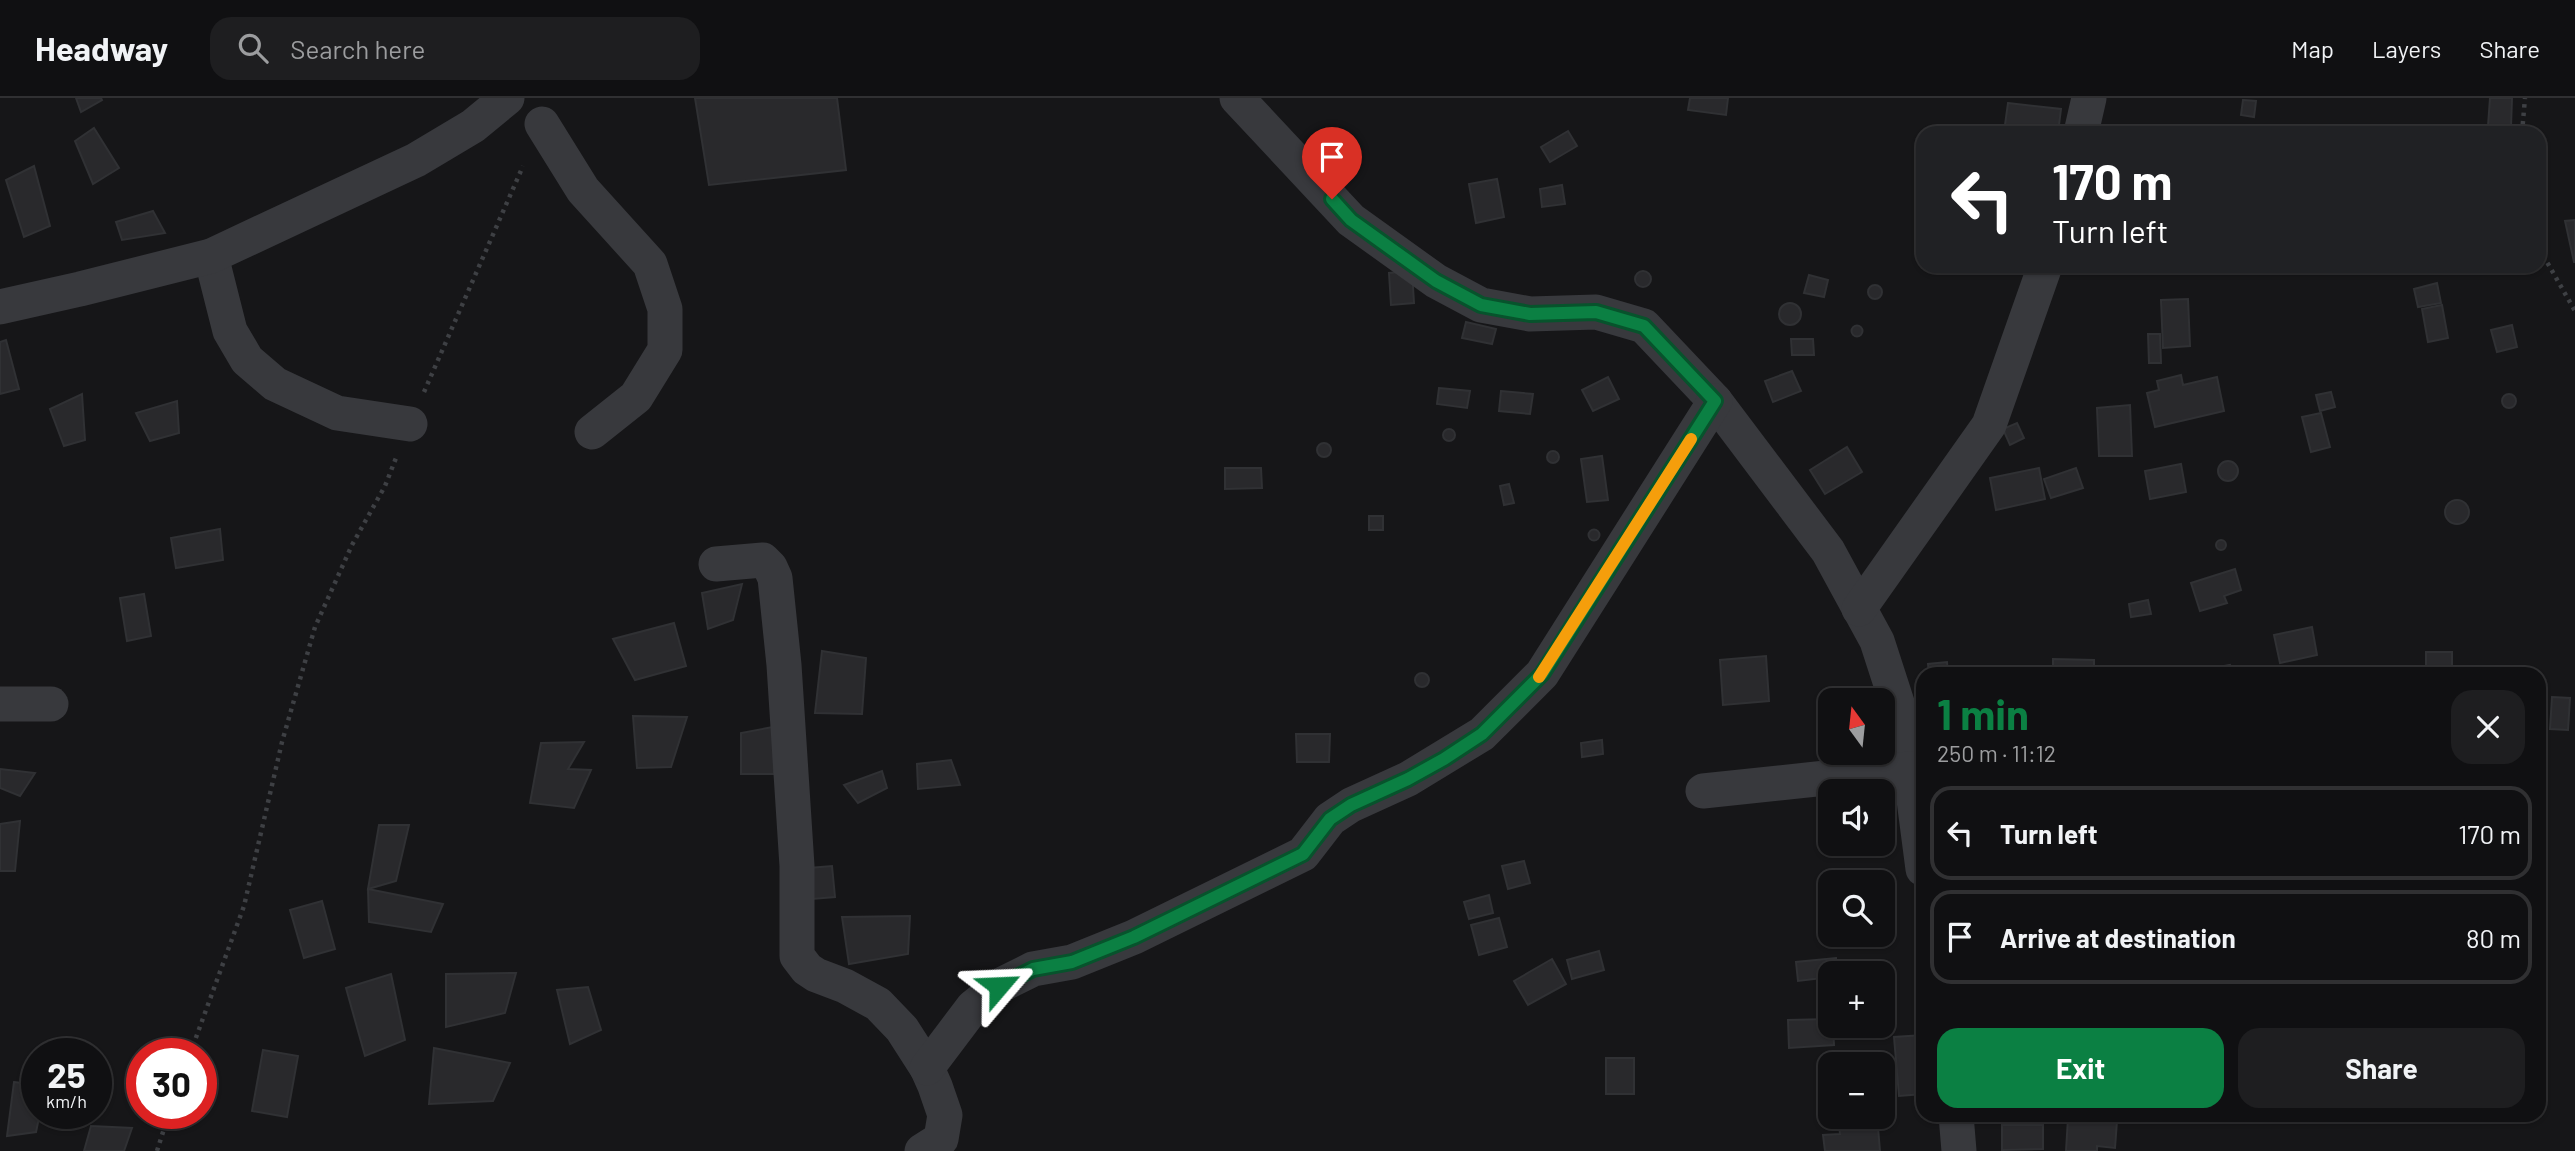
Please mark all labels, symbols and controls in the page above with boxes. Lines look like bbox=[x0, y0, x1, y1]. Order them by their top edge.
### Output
search box bbox=[210, 17, 700, 80]
text: Headway bbox=[35, 28, 168, 68]
icon: search bbox=[234, 29, 272, 67]
text: Search here bbox=[290, 33, 425, 64]
text: Map bbox=[2291, 34, 2334, 63]
text: Layers bbox=[2372, 34, 2441, 63]
text: Share bbox=[2479, 34, 2540, 63]
pin bbox=[1302, 127, 1362, 199]
icon: arrive bbox=[1313, 138, 1351, 176]
text: 170 m bbox=[2052, 151, 2172, 210]
icon: left bbox=[1937, 154, 2028, 245]
text: Turn left bbox=[2052, 211, 2169, 249]
north arrow bbox=[1818, 688, 1895, 765]
map controls bbox=[1818, 688, 1895, 1129]
text: 1 min bbox=[1937, 688, 2029, 738]
button: close bbox=[2451, 690, 2525, 764]
text: 250 m · 11:12 bbox=[1937, 739, 2056, 767]
button: sound bbox=[1818, 779, 1895, 856]
icon: left bbox=[1941, 814, 1979, 852]
text: Turn left bbox=[2000, 818, 2098, 849]
text: 170 m bbox=[2458, 818, 2521, 849]
button: search bbox=[1818, 870, 1895, 947]
icon: arrive bbox=[1941, 918, 1979, 956]
text: Arrive at destination bbox=[2000, 922, 2236, 953]
text: 80 m bbox=[2466, 922, 2521, 953]
position arrow bbox=[962, 949, 1036, 1023]
button: + bbox=[1818, 961, 1895, 1038]
button: Exit bbox=[1937, 1028, 2224, 1108]
button: Share bbox=[2238, 1028, 2525, 1108]
speed limit sign: 30 bbox=[126, 1038, 217, 1129]
button: − bbox=[1818, 1052, 1895, 1129]
text: 25 bbox=[47, 1053, 86, 1095]
text: km/h bbox=[46, 1090, 87, 1112]

